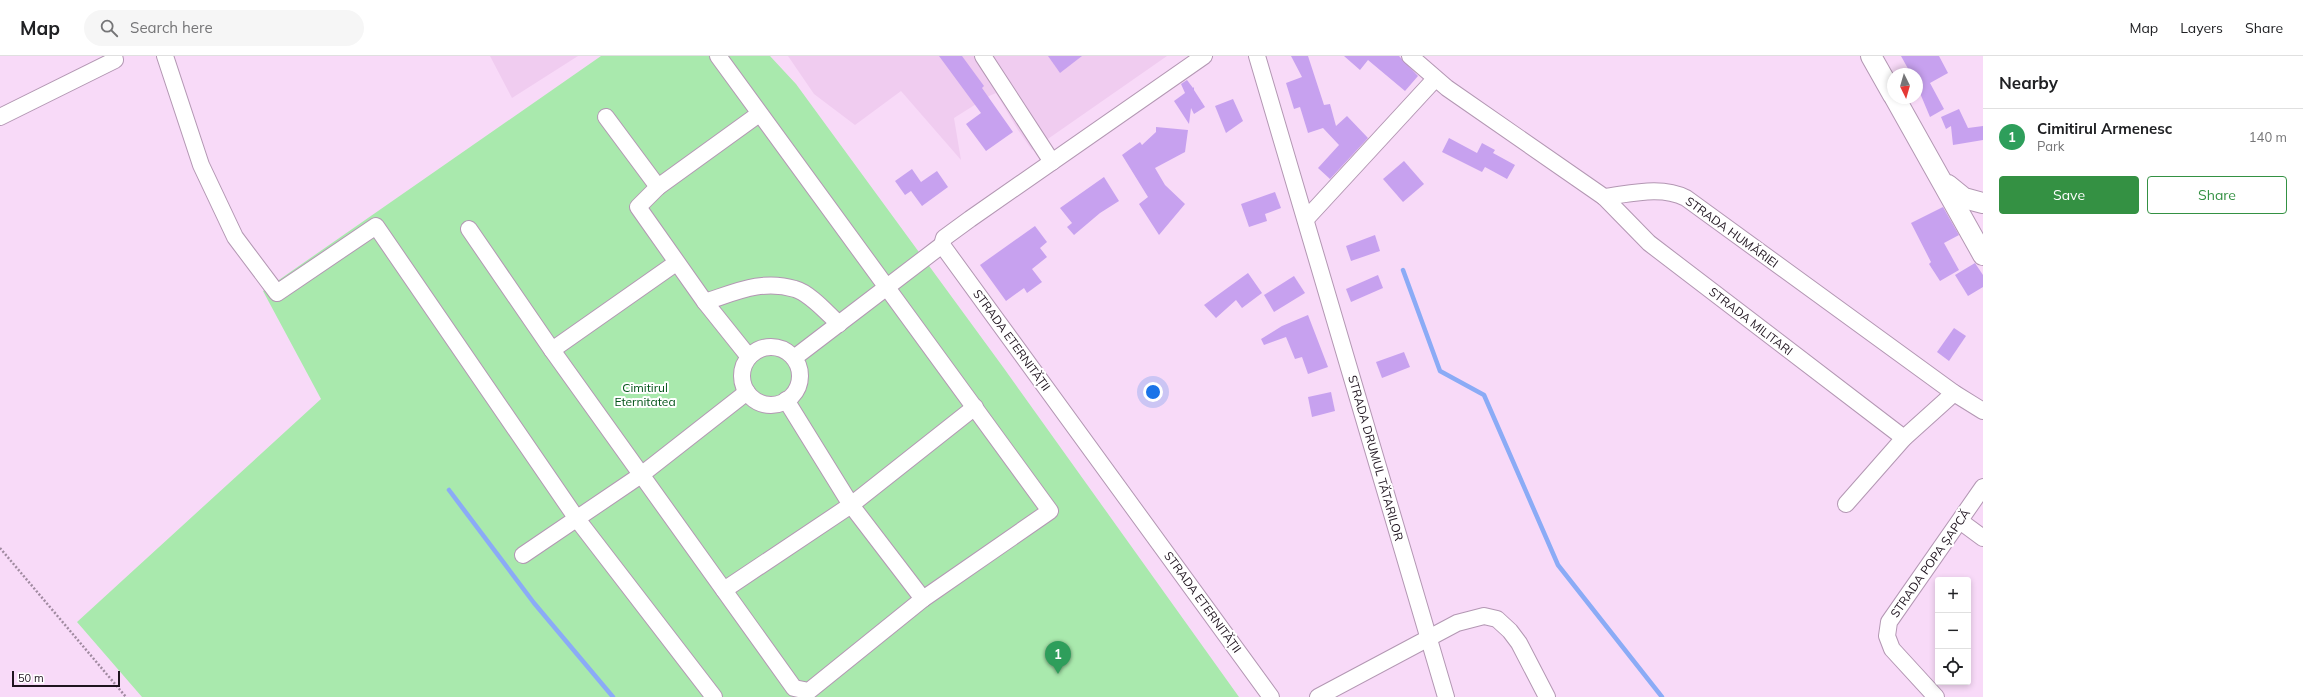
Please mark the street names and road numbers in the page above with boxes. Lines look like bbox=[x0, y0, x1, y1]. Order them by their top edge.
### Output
street label: STRADA HUMĂRIEI bbox=[1683, 193, 1781, 271]
street label: STRADA MILITARI bbox=[1706, 284, 1796, 358]
street label: STRADA ETERNITĂȚII bbox=[969, 286, 1054, 394]
street label: STRADA DRUMUL TĂTARILOR bbox=[1345, 373, 1407, 543]
street label: STRADA POPA ȘAPCĂ bbox=[1887, 506, 1974, 621]
street label: STRADA ETERNITĂȚII bbox=[1160, 548, 1245, 656]

